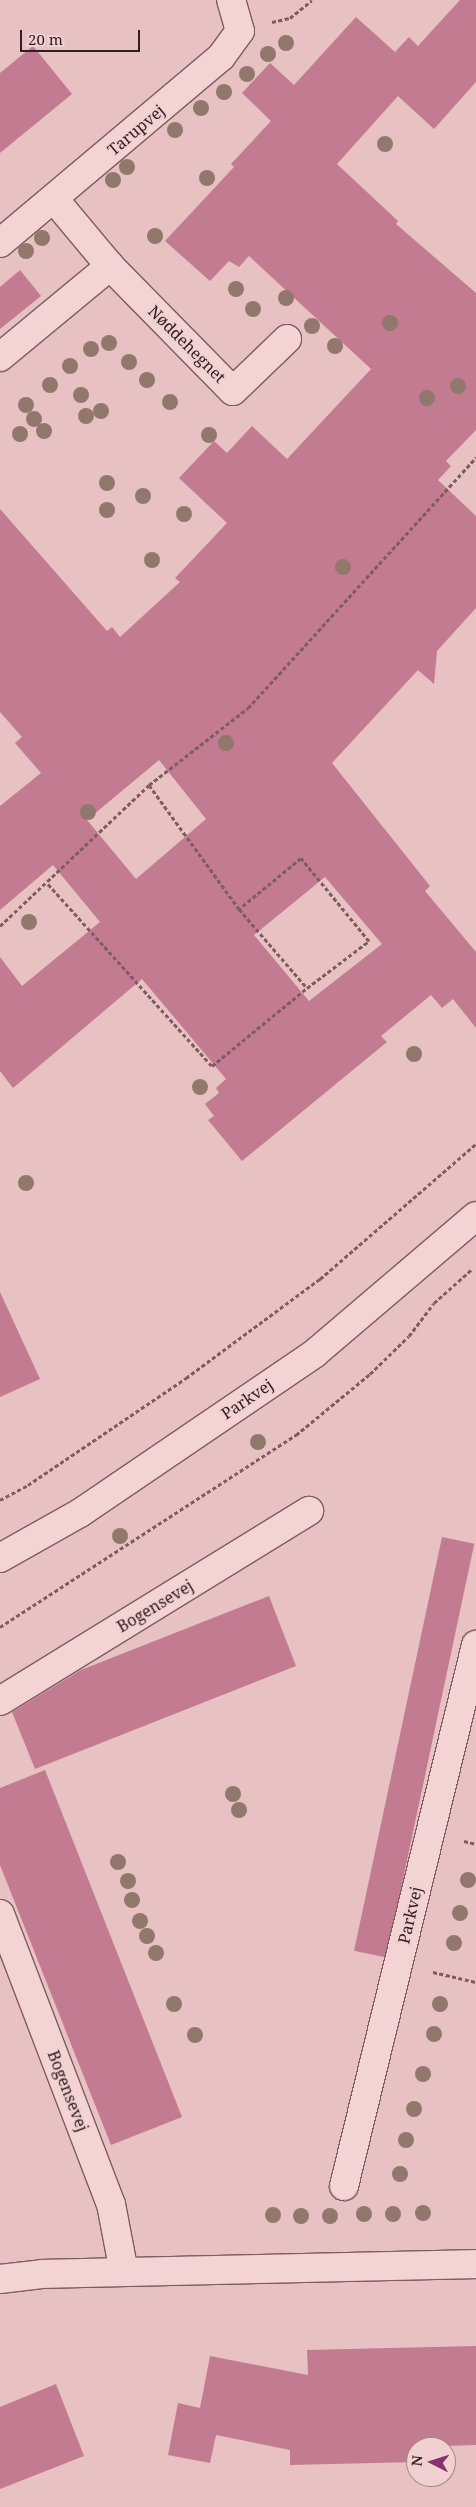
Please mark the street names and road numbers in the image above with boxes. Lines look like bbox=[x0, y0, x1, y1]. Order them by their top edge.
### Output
street label: Tarupvej bbox=[104, 101, 168, 159]
street label: Nøddehegnet bbox=[144, 301, 230, 387]
street label: Parkvej bbox=[218, 1375, 276, 1423]
street label: Bogensevej bbox=[113, 1576, 197, 1636]
street label: Parkvej bbox=[394, 1884, 426, 1946]
street label: Bogensevej bbox=[44, 2048, 92, 2134]

